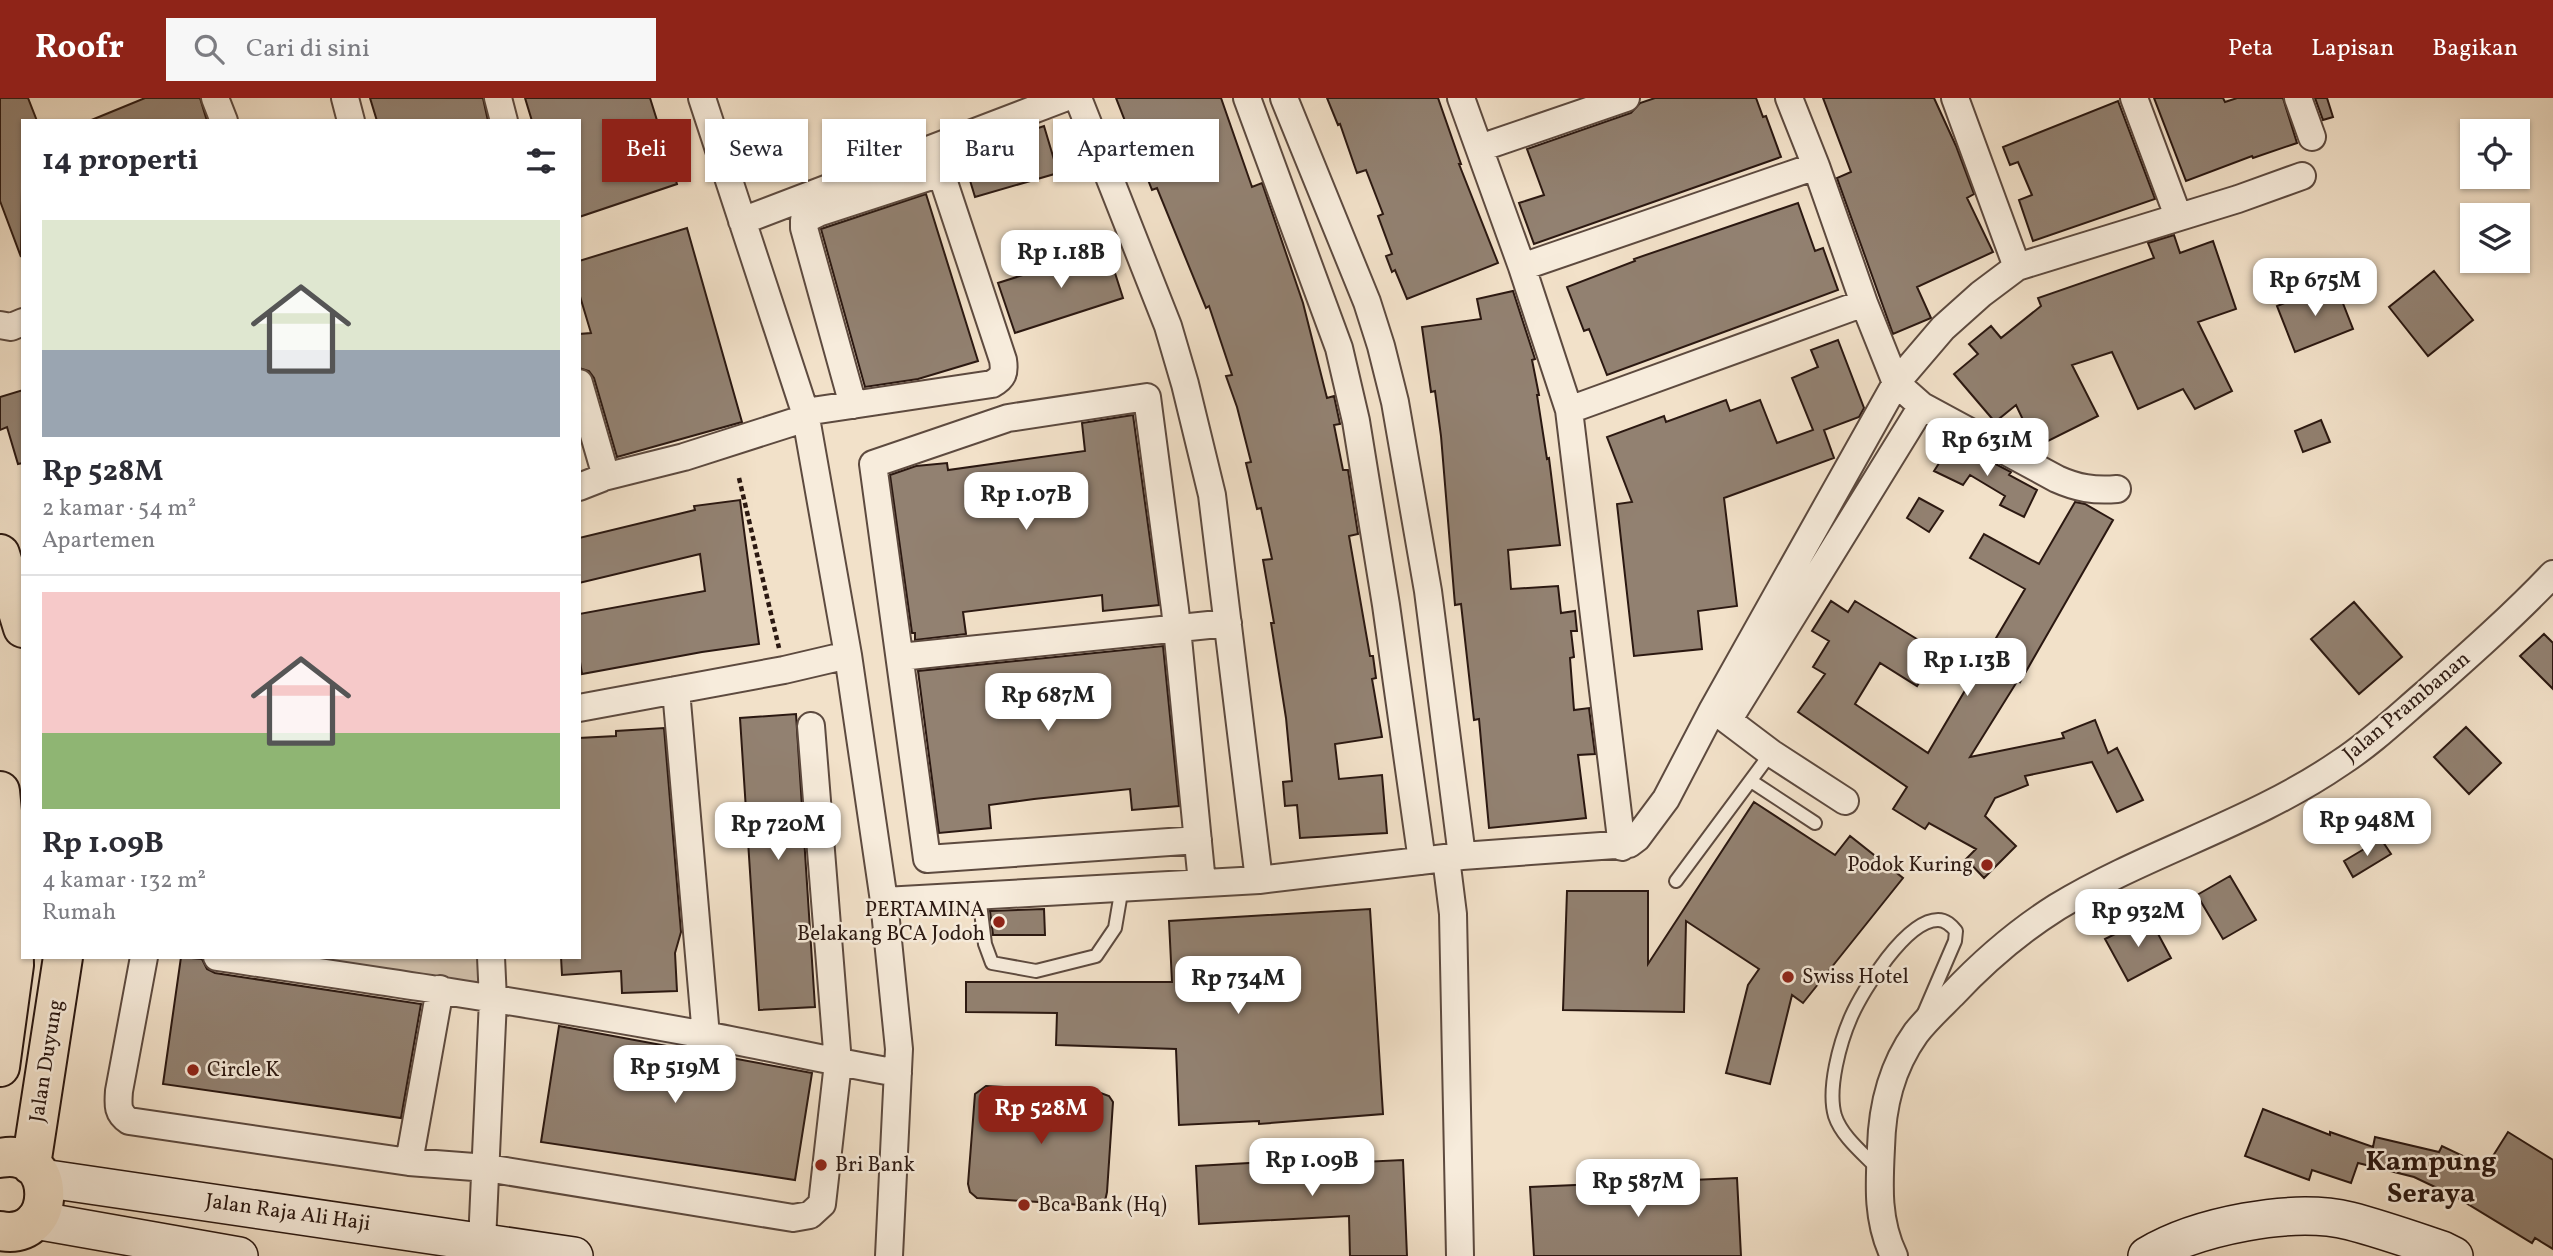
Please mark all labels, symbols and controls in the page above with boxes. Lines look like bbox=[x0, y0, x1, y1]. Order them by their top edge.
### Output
search box bbox=[166, 18, 656, 81]
text: Roofr bbox=[35, 26, 124, 72]
icon: search bbox=[190, 30, 228, 68]
text: Cari di sini bbox=[246, 31, 370, 67]
text: Peta bbox=[2228, 32, 2273, 66]
text: Lapisan bbox=[2311, 32, 2394, 66]
text: Bagikan bbox=[2432, 32, 2518, 66]
chip: Beli bbox=[602, 119, 691, 182]
chip: Sewa bbox=[705, 119, 808, 182]
chip: Filter bbox=[822, 119, 926, 182]
chip: Baru bbox=[940, 119, 1039, 182]
chip: Apartemen bbox=[1053, 119, 1219, 182]
map controls bbox=[2460, 119, 2530, 273]
button: locate bbox=[2460, 119, 2530, 189]
text: 14 properti bbox=[42, 140, 199, 182]
icon: filters bbox=[522, 142, 560, 180]
button: layers bbox=[2460, 203, 2530, 273]
pin: Rp 1.18B bbox=[989, 230, 1133, 290]
text: Rp 1.18B bbox=[1017, 237, 1105, 269]
pin: Rp 675M bbox=[2250, 258, 2380, 318]
text: Rp 675M bbox=[2269, 265, 2361, 297]
icon: home bbox=[238, 266, 364, 392]
pin: Rp 631M bbox=[1922, 418, 2052, 478]
text: Rp 631M bbox=[1942, 425, 2032, 457]
text: Rp 528M bbox=[42, 451, 163, 493]
pin: Rp 1.07B bbox=[954, 472, 1098, 532]
text: Rp 1.07B bbox=[980, 479, 1072, 511]
text: 2 kamar · 54 m² bbox=[42, 493, 196, 525]
text: Apartemen bbox=[42, 525, 155, 557]
icon: home bbox=[238, 638, 364, 764]
pin: Rp 1.13B bbox=[1895, 638, 2039, 698]
text: Rp 1.13B bbox=[1923, 645, 2011, 677]
street label: Jalan Prambanan bbox=[2337, 645, 2477, 769]
pin: Rp 687M bbox=[983, 674, 1113, 733]
text: Rp 687M bbox=[1001, 680, 1095, 712]
pin: Rp 948M bbox=[2302, 798, 2432, 858]
pin: Rp 720M bbox=[713, 802, 843, 862]
text: Rp 948M bbox=[2319, 805, 2415, 837]
text: Rp 720M bbox=[731, 809, 825, 841]
text: Rp 1.09B bbox=[42, 823, 164, 865]
place label: Podok Kuring bbox=[1847, 851, 1973, 880]
marker: Podok Kuring bbox=[1979, 857, 1995, 873]
text: 4 kamar · 132 m² bbox=[42, 865, 206, 897]
pin: Rp 932M bbox=[2073, 890, 2203, 949]
place label: PERTAMINA Belakang BCA Jodoh bbox=[797, 896, 985, 949]
text: Rp 932M bbox=[2091, 896, 2185, 928]
text: Rumah bbox=[42, 897, 116, 929]
marker: PERTAMINA Belakang BCA Jodoh bbox=[991, 914, 1007, 930]
pin: Rp 734M bbox=[1173, 956, 1303, 1016]
text: Rp 734M bbox=[1191, 963, 1285, 995]
place label: Swiss Hotel bbox=[1802, 963, 1909, 992]
marker: Swiss Hotel bbox=[1780, 969, 1796, 985]
street label: Jalan Duyung bbox=[23, 998, 71, 1124]
pin: Rp 519M bbox=[610, 1046, 740, 1105]
text: Rp 519M bbox=[630, 1052, 720, 1084]
place label: Circle K bbox=[207, 1056, 279, 1085]
marker: Circle K bbox=[185, 1062, 201, 1078]
pin: Rp 528M bbox=[976, 1086, 1106, 1146]
text: Rp 528M bbox=[994, 1093, 1088, 1125]
pin: Rp 1.09B bbox=[1240, 1138, 1384, 1198]
district label: Kampung Seraya bbox=[2365, 1143, 2497, 1214]
text: Rp 1.09B bbox=[1265, 1145, 1359, 1177]
place label: Bri Bank bbox=[835, 1151, 915, 1180]
marker: Bri Bank bbox=[813, 1157, 829, 1173]
pin: Rp 587M bbox=[1573, 1160, 1703, 1219]
text: Rp 587M bbox=[1592, 1166, 1684, 1198]
street label: Jalan Raja Ali Haji bbox=[204, 1187, 372, 1239]
place label: Bca Bank (Hq) bbox=[1038, 1191, 1167, 1220]
marker: Bca Bank (Hq) bbox=[1016, 1197, 1032, 1213]

